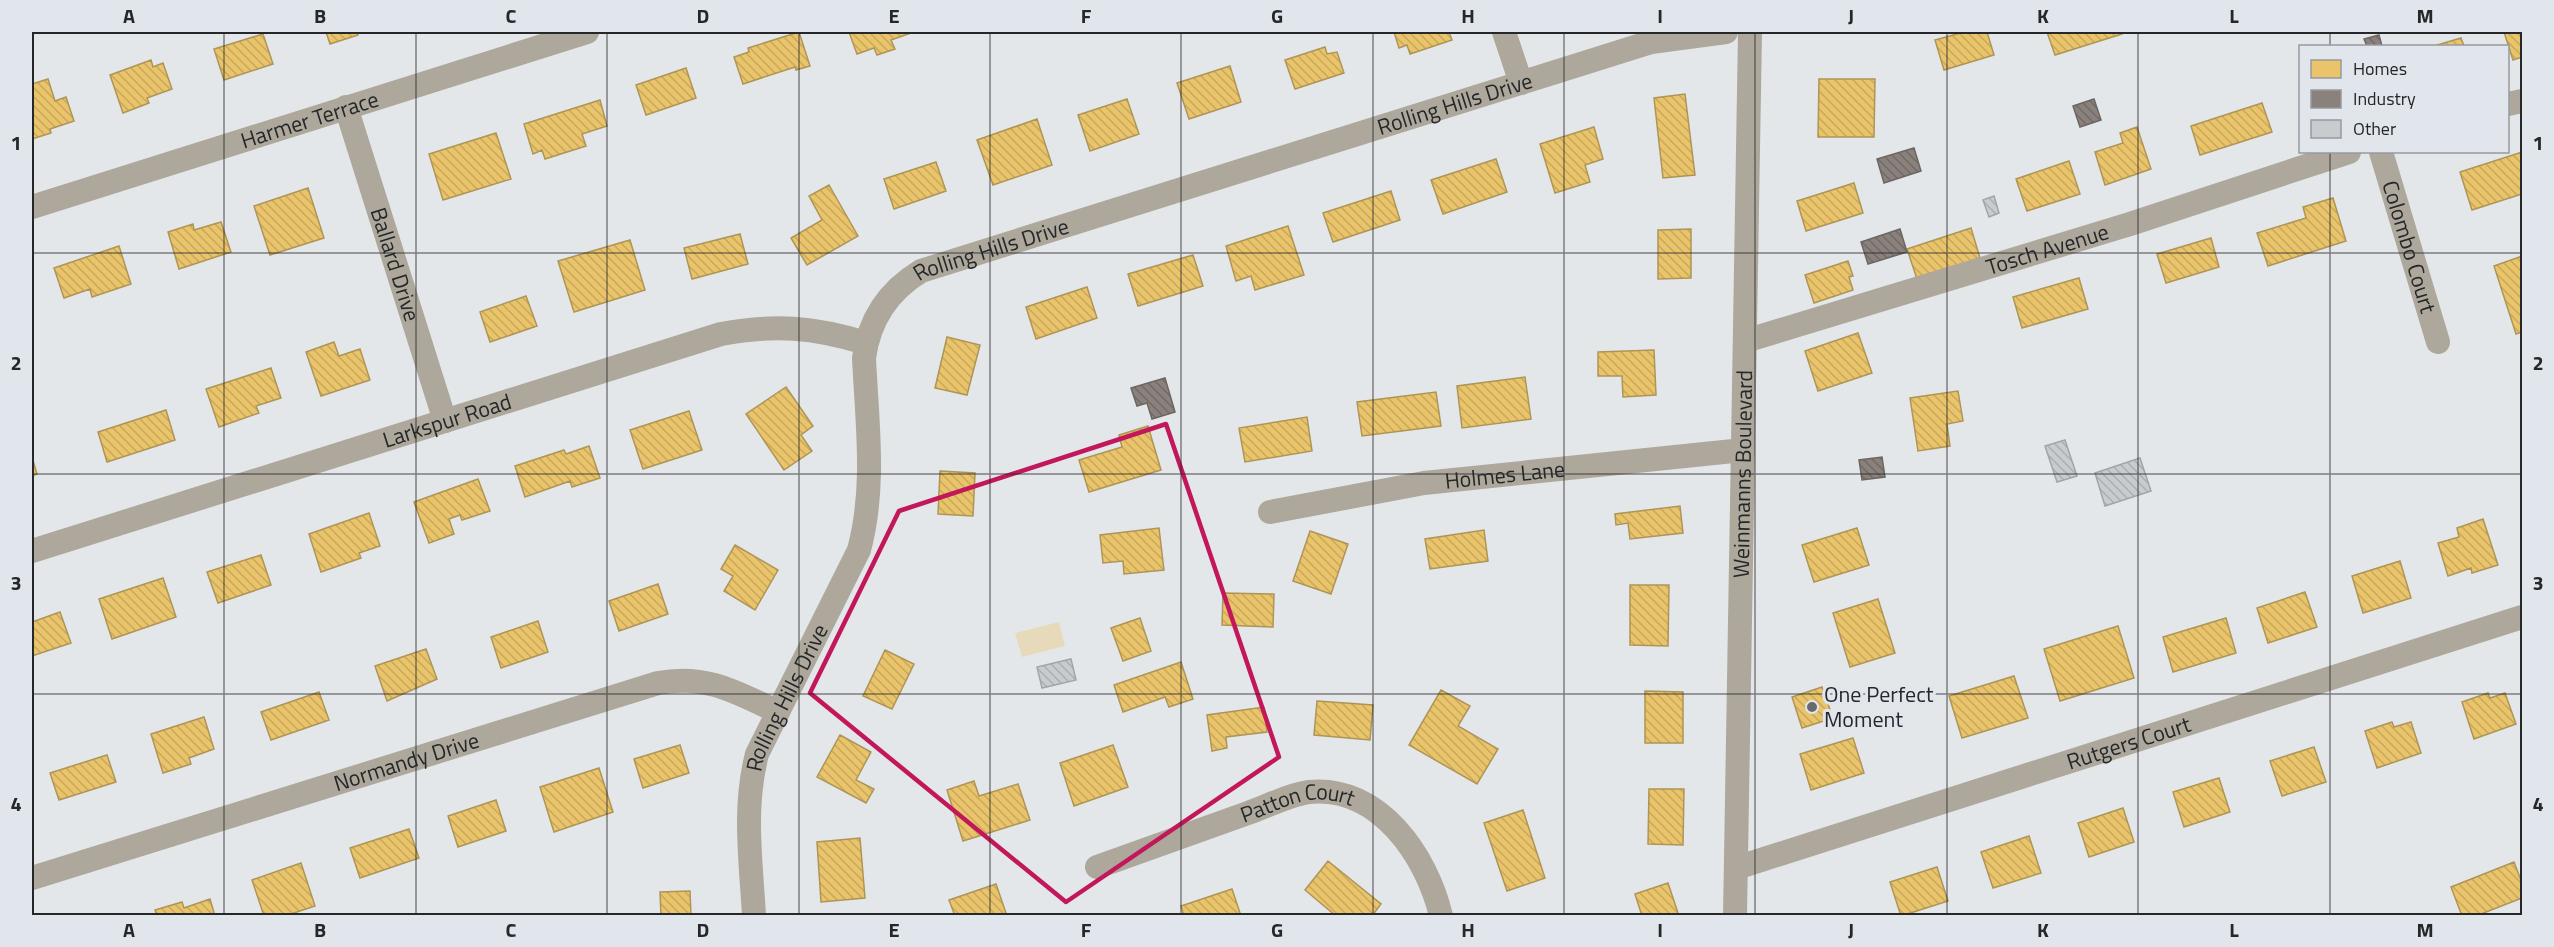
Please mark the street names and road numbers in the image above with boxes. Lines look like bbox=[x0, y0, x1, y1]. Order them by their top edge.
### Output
street label: Rolling Hills Drive bbox=[1373, 63, 1537, 144]
street label: Harmer Terrace bbox=[236, 82, 383, 157]
street label: Colombo Court bbox=[2373, 176, 2445, 318]
street label: Ballard Drive bbox=[362, 203, 430, 326]
street label: Rolling Hills Drive bbox=[906, 209, 1073, 289]
street label: Tosch Avenue bbox=[1982, 214, 2113, 284]
street label: Weinmanns Boulevard bbox=[1724, 370, 1761, 579]
street label: Larkspur Road bbox=[378, 384, 516, 457]
street label: Holmes Lane bbox=[1443, 452, 1567, 498]
street label: Rolling Hills Drive bbox=[737, 618, 837, 774]
street label: Rutgers Court bbox=[2062, 707, 2195, 778]
street label: Normandy Drive bbox=[329, 723, 483, 800]
street label: Patton Court bbox=[1235, 774, 1360, 832]

